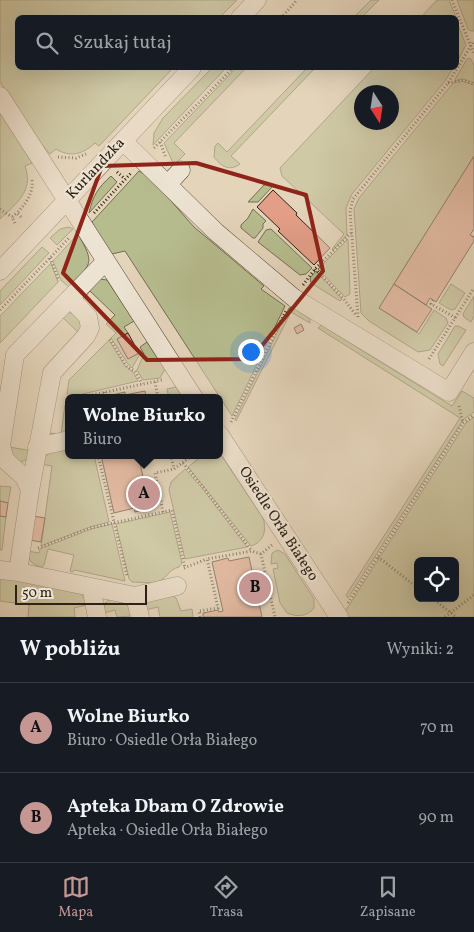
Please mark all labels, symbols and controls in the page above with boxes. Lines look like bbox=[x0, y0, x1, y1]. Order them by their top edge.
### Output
search box bbox=[15, 15, 459, 70]
icon: search bbox=[33, 29, 61, 57]
text: Szukaj tutaj bbox=[73, 30, 172, 56]
north arrow bbox=[354, 85, 399, 130]
street label: Kurlandzka bbox=[62, 134, 130, 204]
your location bbox=[238, 339, 264, 365]
popup bbox=[65, 394, 223, 459]
text: Wolne Biurko bbox=[83, 403, 205, 429]
text: Biuro bbox=[83, 429, 122, 451]
street label: Osiedle Orła Białego bbox=[233, 463, 323, 585]
pin: A bbox=[128, 475, 160, 513]
map controls bbox=[414, 557, 459, 602]
button: locate bbox=[414, 557, 459, 602]
pin: B bbox=[239, 569, 271, 607]
scale bar bbox=[15, 582, 148, 605]
text: 50 m bbox=[22, 584, 52, 603]
text: W pobliżu bbox=[20, 635, 120, 664]
text: Wyniki: 2 bbox=[386, 639, 454, 661]
text: Wolne Biurko bbox=[67, 704, 190, 730]
text: A bbox=[30, 717, 42, 739]
text: 70 m bbox=[420, 717, 454, 739]
text: Biuro · Osiedle Orła Białego bbox=[67, 730, 257, 752]
text: Apteka Dbam O Zdrowie bbox=[67, 794, 284, 820]
text: B bbox=[31, 807, 41, 829]
text: 90 m bbox=[418, 807, 454, 829]
text: Apteka · Osiedle Orła Białego bbox=[67, 820, 268, 842]
tab: Mapa bbox=[58, 873, 93, 922]
tab: Trasa bbox=[210, 873, 243, 922]
tab: Zapisane bbox=[360, 873, 416, 922]

